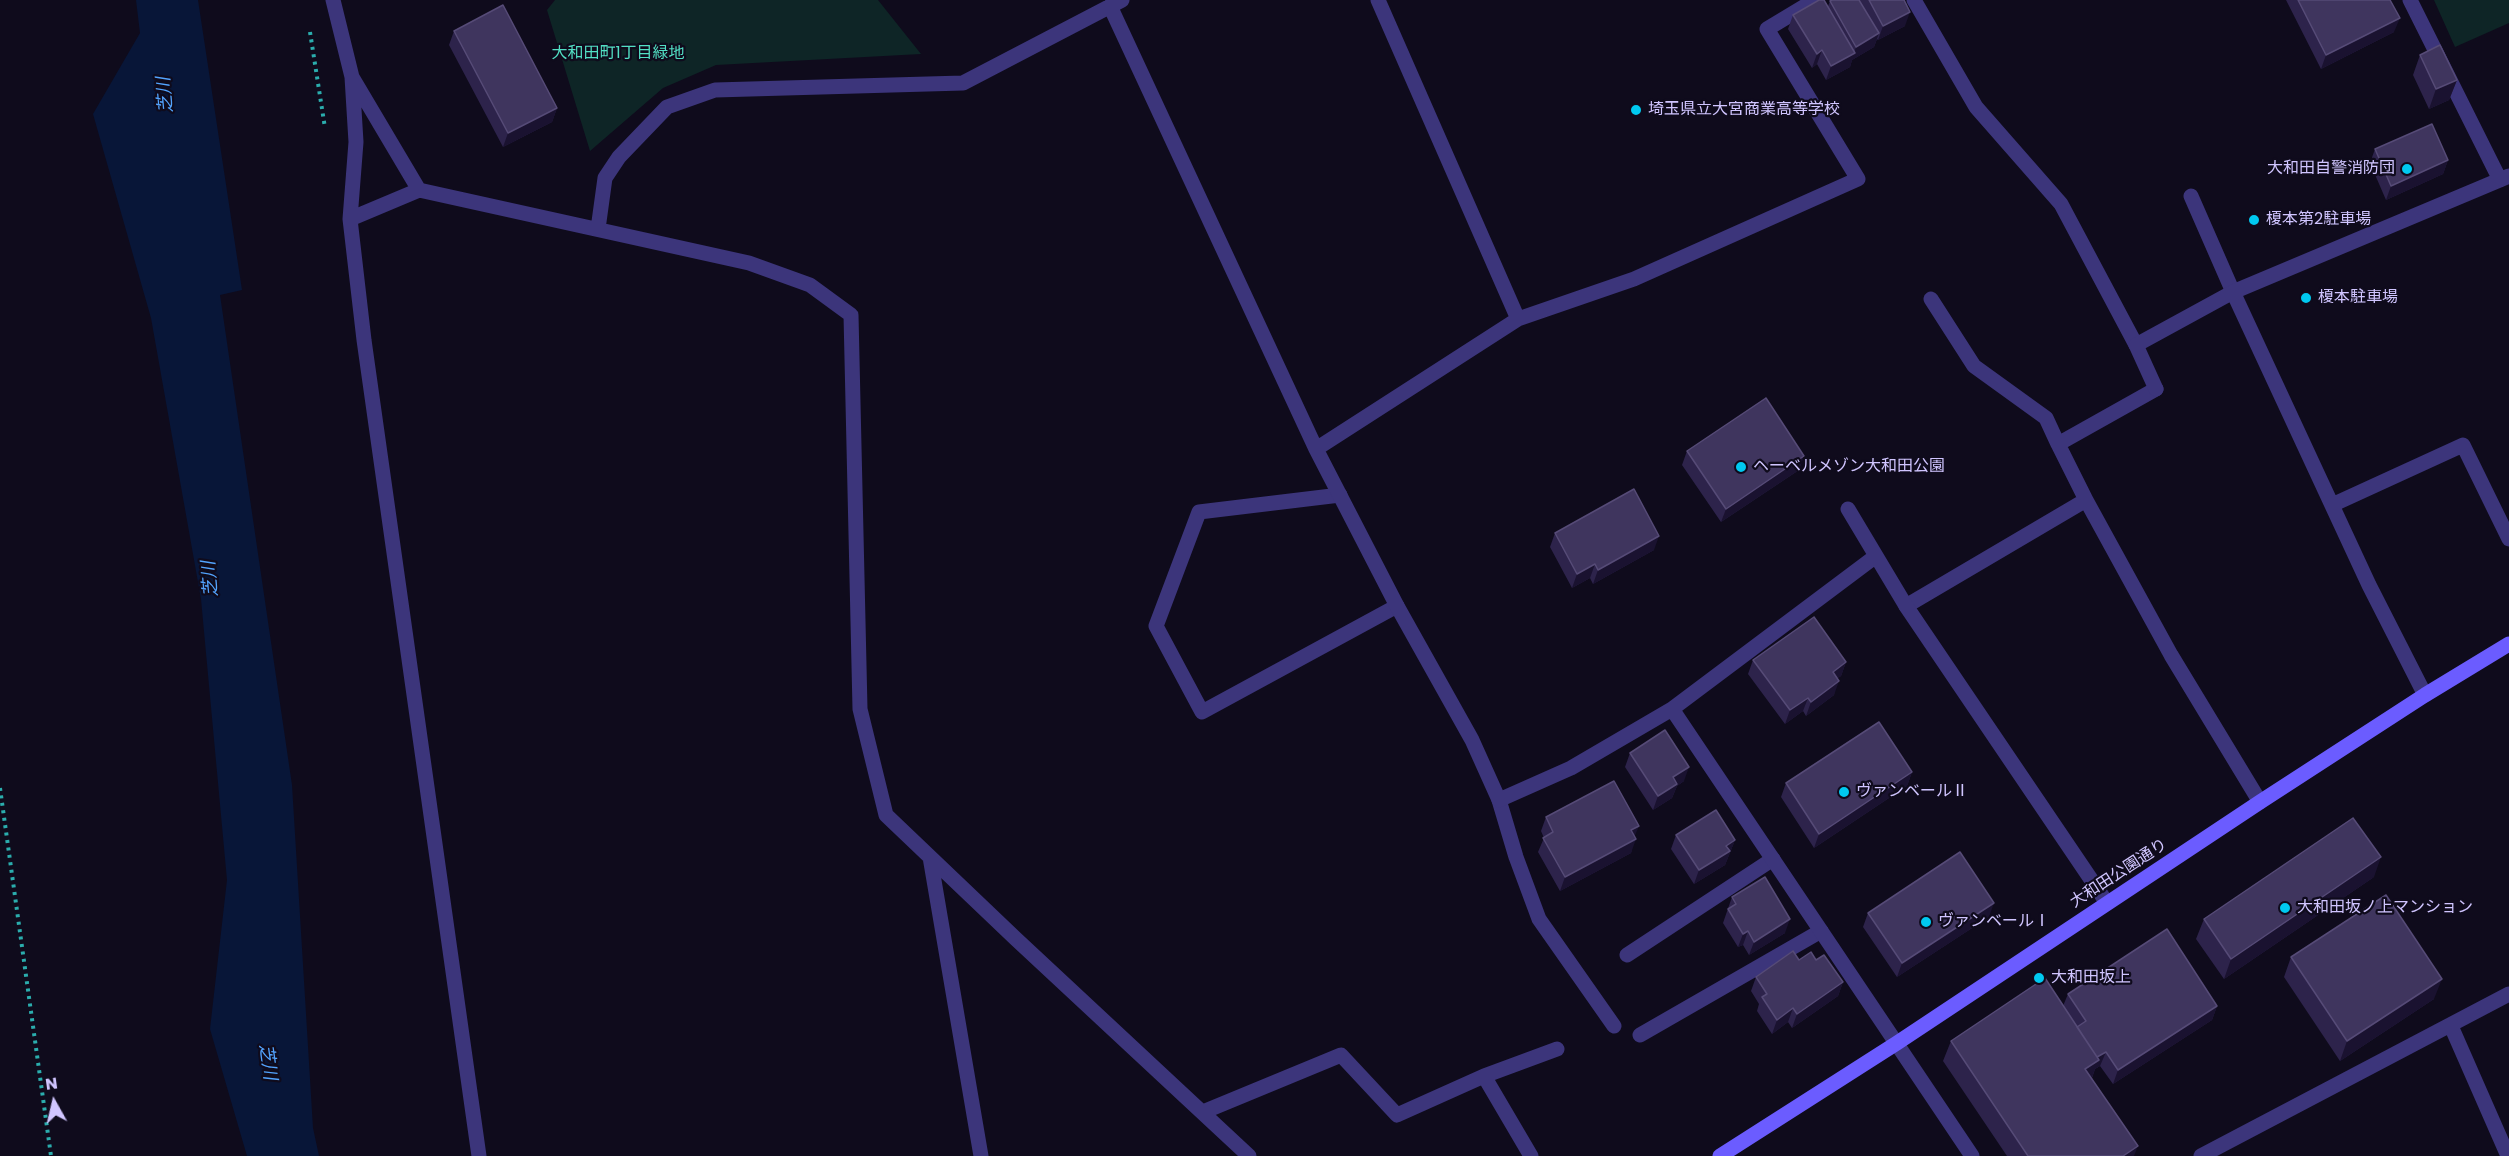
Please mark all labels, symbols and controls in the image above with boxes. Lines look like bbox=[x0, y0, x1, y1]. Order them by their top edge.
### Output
park label: 大和田町1丁目緑地 bbox=[551, 44, 685, 64]
water label: 芝川 bbox=[154, 76, 178, 114]
place label: 埼玉県立大宮商業高等学校 bbox=[1648, 100, 1840, 120]
marker: 埼玉県立大宮商業高等学校 bbox=[1629, 103, 1643, 117]
place label: 大和田自警消防団 bbox=[2267, 159, 2395, 179]
marker: 大和田自警消防団 bbox=[2400, 162, 2414, 176]
place label: 榎本第2駐車場 bbox=[2266, 210, 2371, 230]
marker: 榎本第2駐車場 bbox=[2247, 213, 2261, 227]
place label: 榎本駐車場 bbox=[2318, 288, 2398, 308]
marker: 榎本駐車場 bbox=[2299, 291, 2313, 305]
place label: ヘーベルメゾン大和田公園 bbox=[1753, 457, 1945, 477]
marker: ヘーベルメゾン大和田公園 bbox=[1734, 460, 1748, 474]
water label: 芝川 bbox=[199, 560, 223, 598]
place label: ヴァンベールⅡ bbox=[1856, 782, 1968, 802]
marker: ヴァンベールⅡ bbox=[1837, 785, 1851, 799]
street label: 大和田公園通り bbox=[2067, 835, 2171, 913]
place label: 大和田坂ノ上マンション bbox=[2297, 898, 2473, 918]
marker: 大和田坂ノ上マンション bbox=[2278, 901, 2292, 915]
place label: ヴァンベールⅠ bbox=[1938, 912, 2050, 932]
marker: ヴァンベールⅠ bbox=[1919, 915, 1933, 929]
place label: 大和田坂上 bbox=[2051, 968, 2131, 988]
marker: 大和田坂上 bbox=[2032, 971, 2046, 985]
water label: 芝川 bbox=[254, 1043, 280, 1081]
text: N bbox=[44, 1071, 59, 1096]
north arrow bbox=[24, 1072, 84, 1132]

